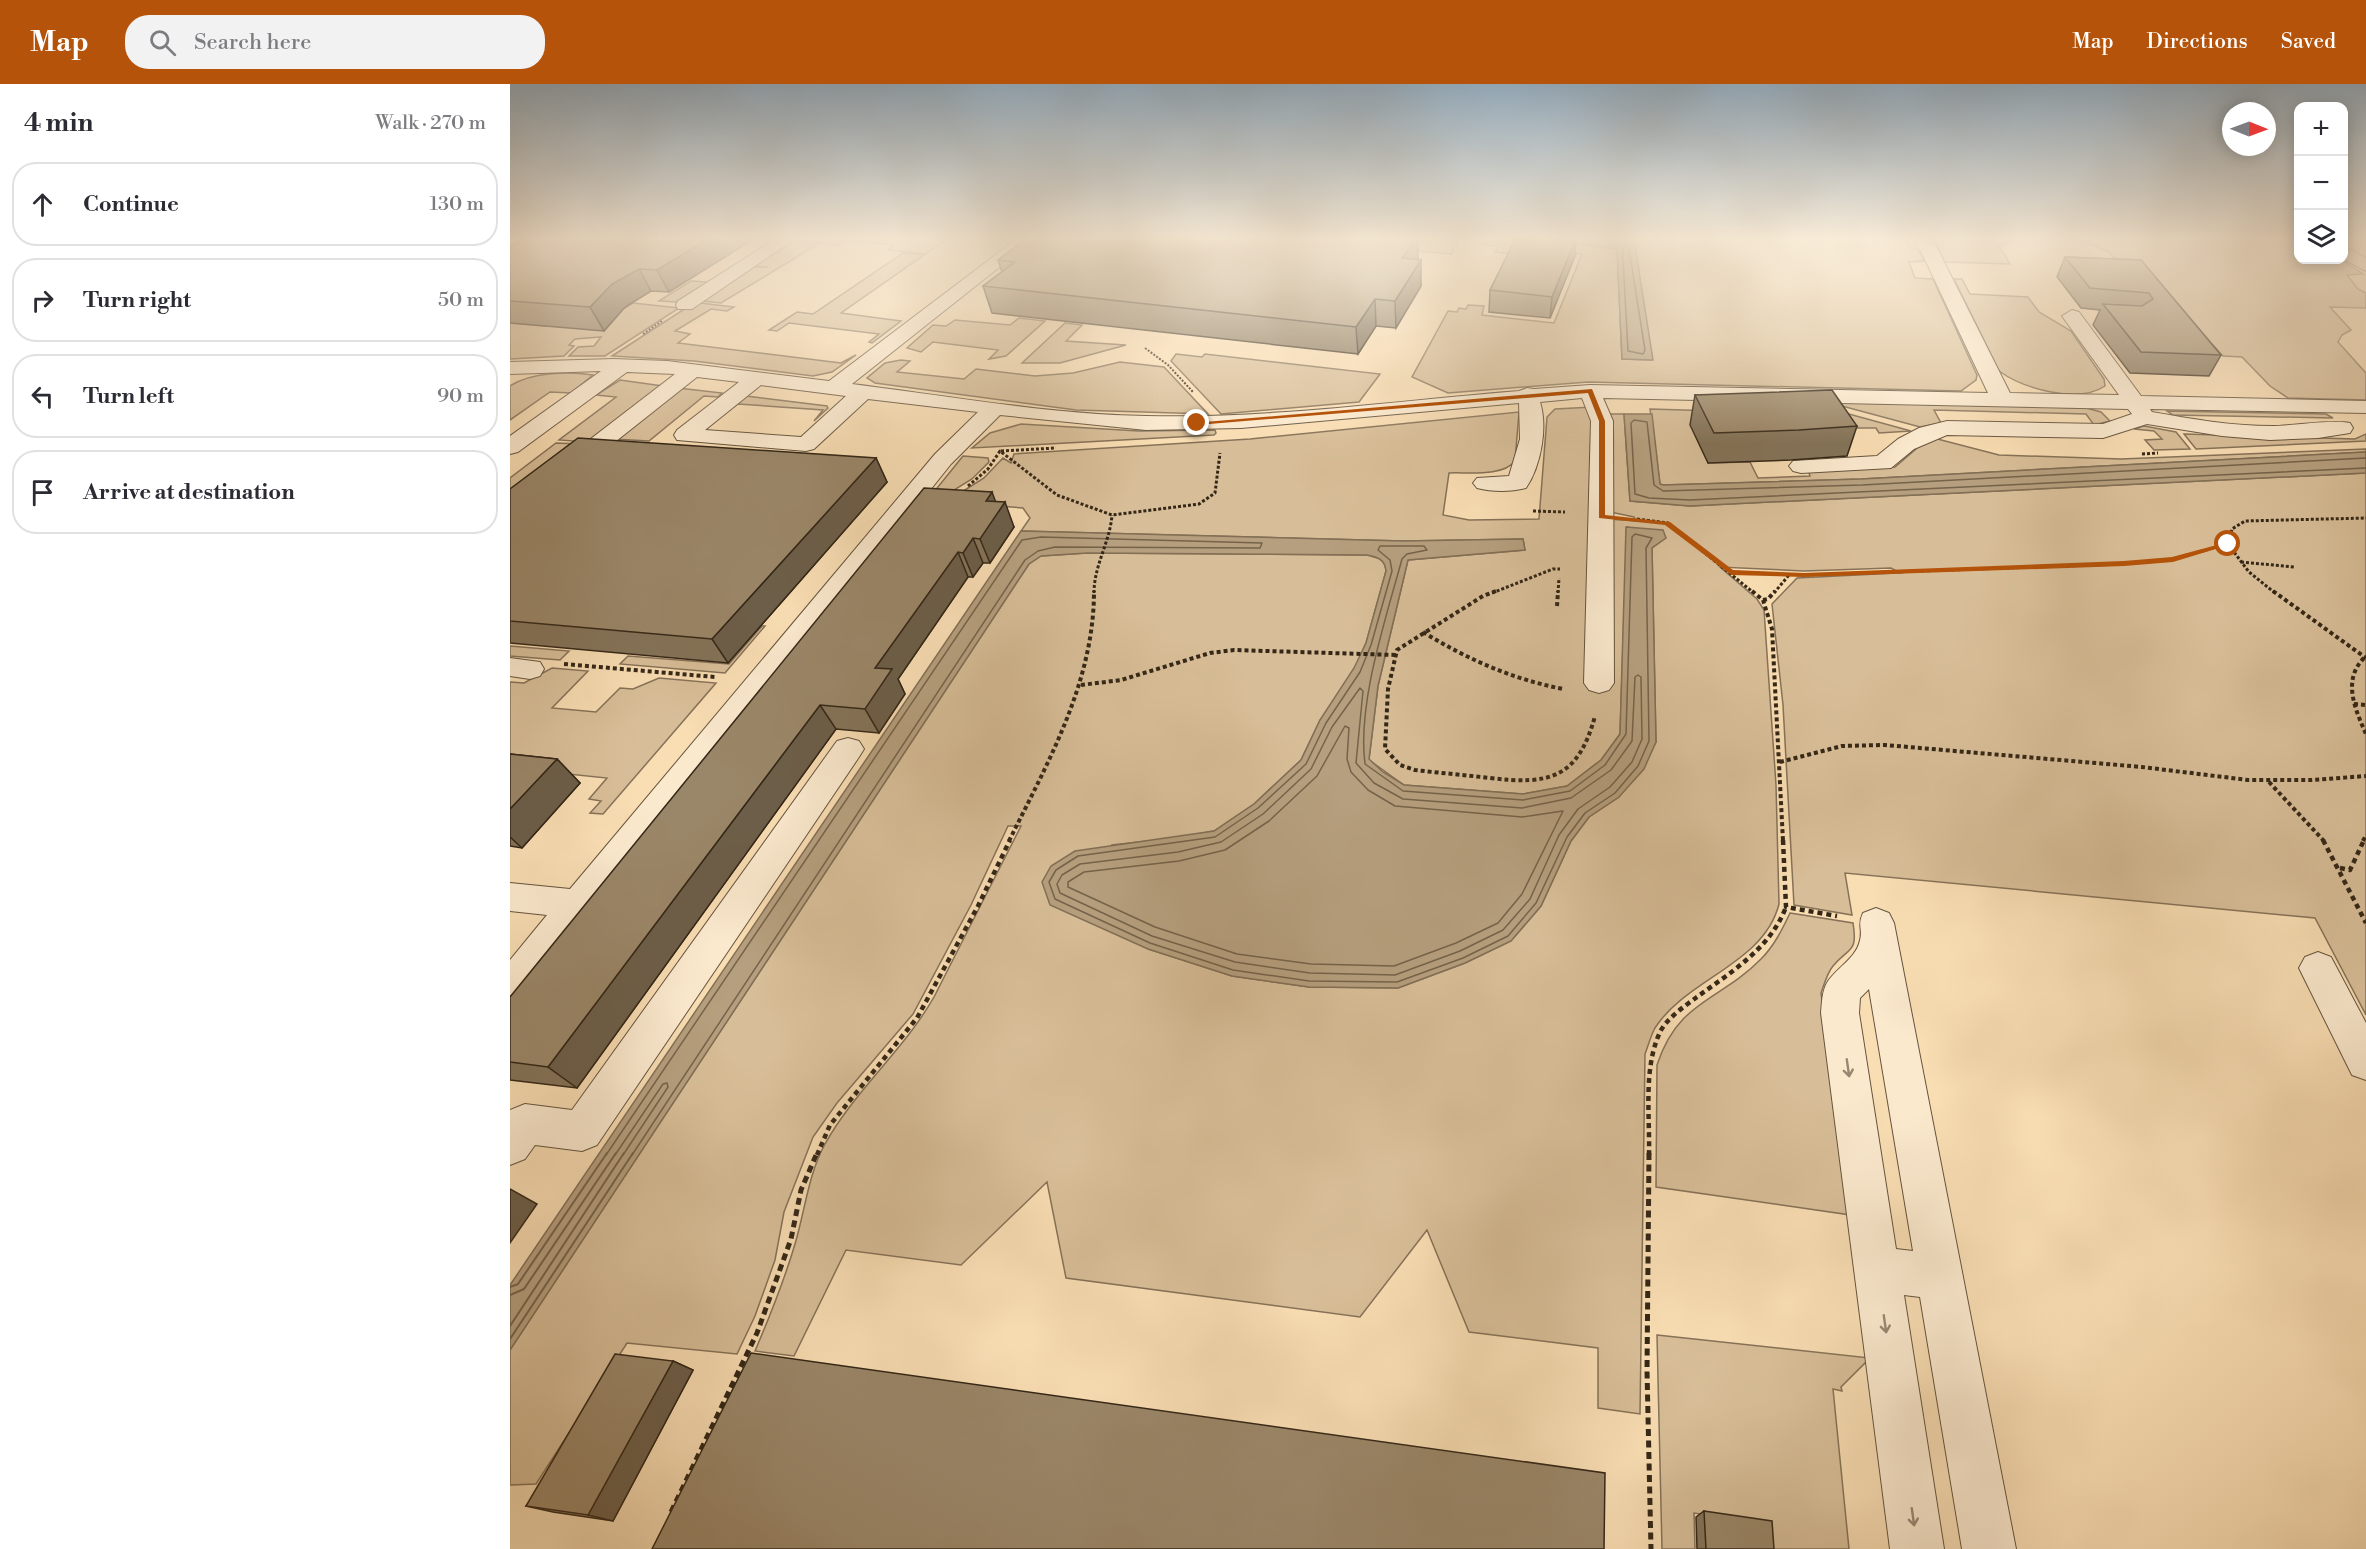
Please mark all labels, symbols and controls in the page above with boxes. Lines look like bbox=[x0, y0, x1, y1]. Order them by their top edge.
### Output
search box bbox=[125, 15, 545, 69]
text: Map bbox=[30, 25, 89, 60]
icon: search bbox=[146, 26, 179, 59]
text: Search here bbox=[194, 29, 311, 56]
text: Map bbox=[2072, 29, 2114, 55]
text: Directions bbox=[2147, 29, 2248, 55]
text: Saved bbox=[2281, 29, 2336, 55]
north arrow bbox=[2222, 102, 2276, 156]
map controls bbox=[2294, 102, 2348, 264]
button: + bbox=[2294, 102, 2348, 156]
text: 4 min bbox=[24, 107, 94, 139]
text: Walk · 270 m bbox=[375, 111, 486, 136]
button: − bbox=[2294, 156, 2348, 210]
icon: ahead bbox=[26, 188, 59, 221]
text: Continue bbox=[83, 191, 179, 218]
text: 130 m bbox=[429, 192, 484, 217]
button: layers bbox=[2294, 210, 2348, 264]
icon: right bbox=[26, 284, 59, 317]
text: Turn right bbox=[83, 287, 191, 314]
text: 50 m bbox=[438, 288, 484, 313]
icon: left bbox=[26, 380, 59, 413]
text: Turn left bbox=[83, 383, 174, 410]
text: 90 m bbox=[437, 384, 484, 409]
route end bbox=[1183, 409, 1209, 435]
icon: arrive bbox=[26, 476, 59, 509]
text: Arrive at destination bbox=[83, 479, 295, 506]
route start bbox=[2214, 530, 2240, 556]
one-way arrow bbox=[1842, 1058, 1853, 1078]
one-way arrow bbox=[1880, 1313, 1891, 1333]
one-way arrow bbox=[1907, 1506, 1918, 1526]

